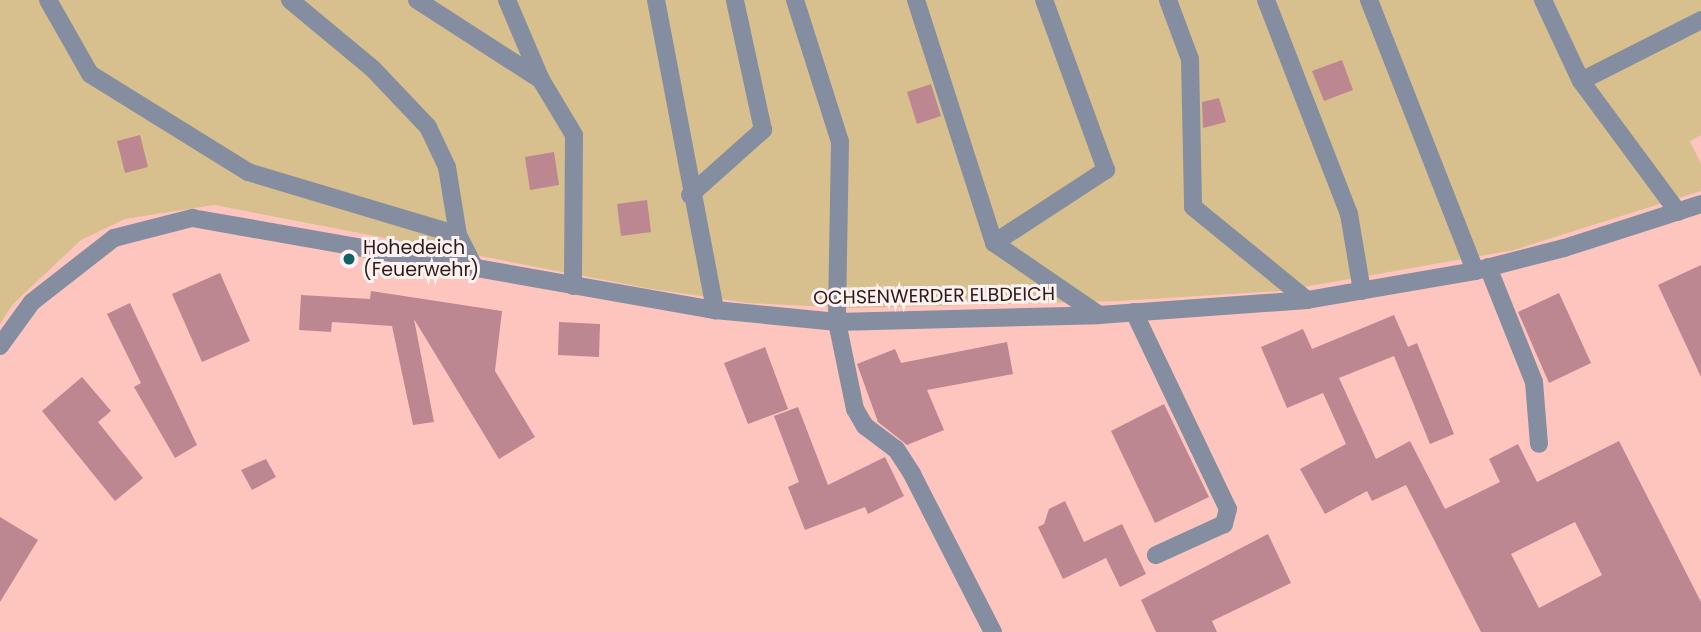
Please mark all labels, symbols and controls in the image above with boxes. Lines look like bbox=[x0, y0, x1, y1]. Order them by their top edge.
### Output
place label: Hohedeich (Feuerwehr) bbox=[363, 237, 479, 281]
marker: Hohedeich (Feuerwehr) bbox=[341, 251, 357, 267]
street label: OCHSENWERDER ELBDEICH bbox=[813, 282, 1055, 310]

